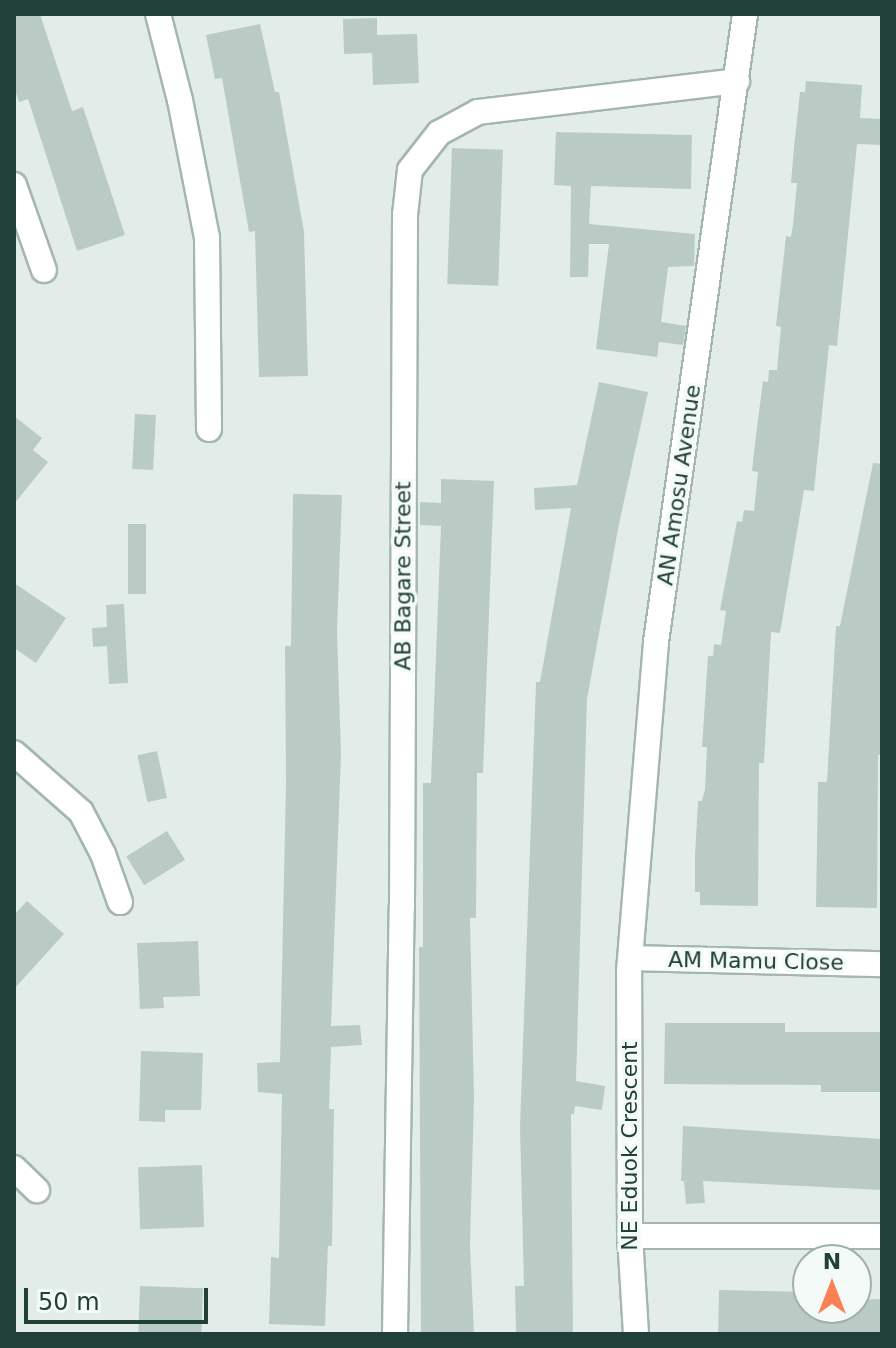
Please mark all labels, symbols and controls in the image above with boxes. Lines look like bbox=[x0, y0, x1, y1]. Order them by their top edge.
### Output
street label: AN Amosu Avenue bbox=[652, 383, 706, 587]
street label: AB Bagare Street bbox=[390, 481, 416, 671]
street label: AM Mamu Close bbox=[668, 946, 844, 976]
street label: NE Eduok Crescent bbox=[617, 1041, 643, 1251]
north arrow bbox=[792, 1244, 872, 1324]
text: N bbox=[823, 1249, 841, 1274]
scale bar bbox=[28, 1272, 212, 1322]
text: 50 m bbox=[38, 1288, 100, 1316]

